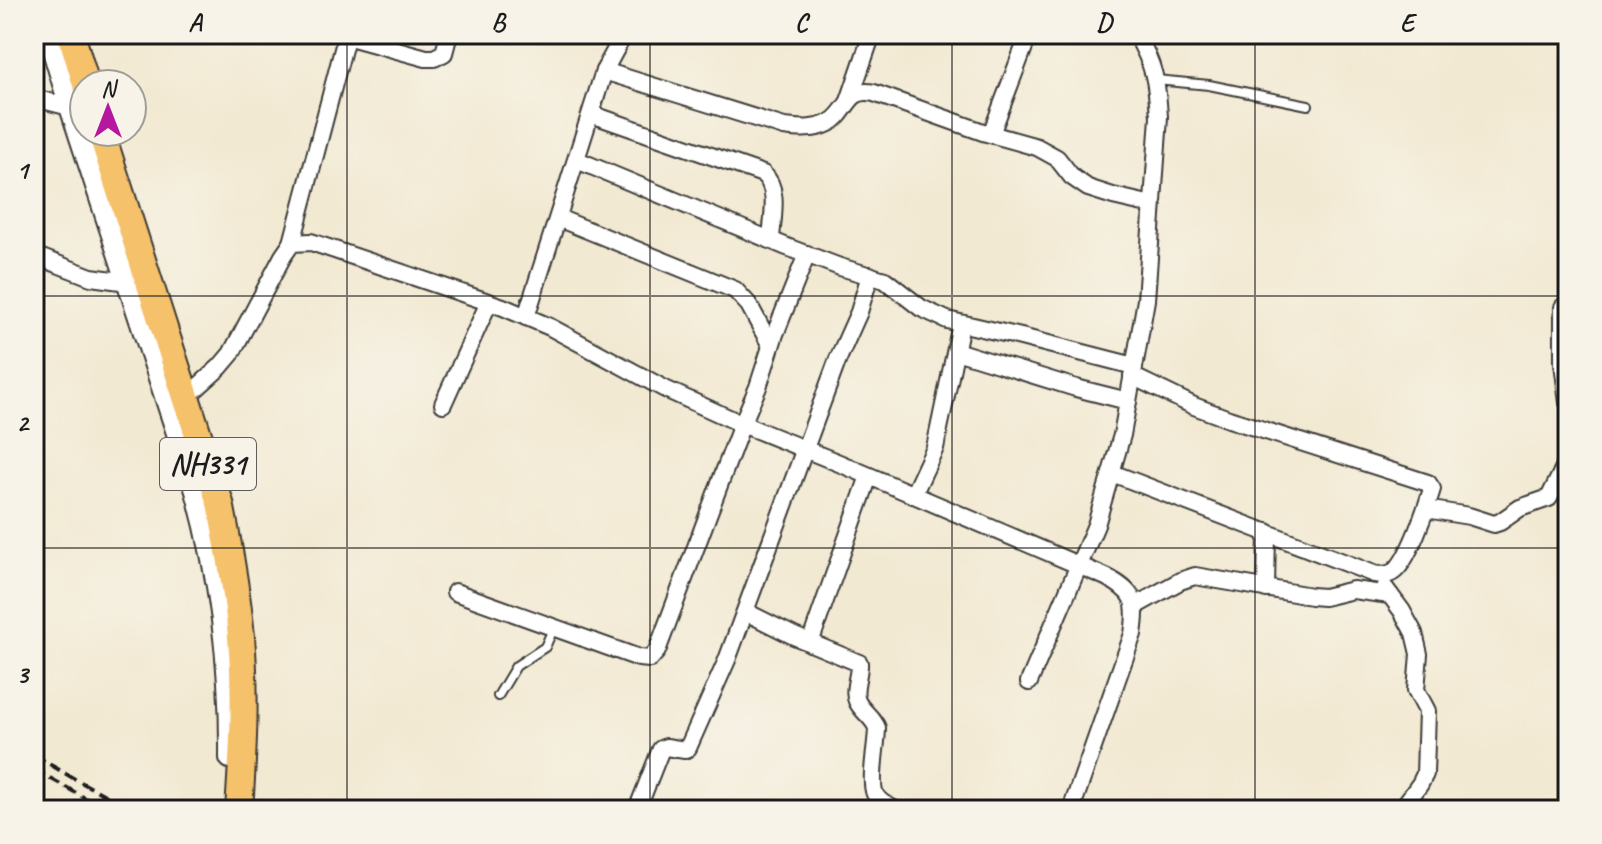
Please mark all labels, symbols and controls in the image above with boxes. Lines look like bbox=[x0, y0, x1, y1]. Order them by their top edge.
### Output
text: A bbox=[188, 6, 203, 39]
text: B bbox=[491, 6, 507, 39]
text: C bbox=[795, 6, 811, 39]
text: D bbox=[1096, 6, 1114, 39]
text: E bbox=[1400, 6, 1418, 39]
north arrow bbox=[68, 68, 148, 148]
text: N bbox=[101, 75, 118, 103]
text: 1 bbox=[16, 154, 31, 187]
text: 2 bbox=[16, 406, 30, 439]
road number: NH331 bbox=[160, 438, 256, 490]
text: 3 bbox=[16, 658, 30, 691]

